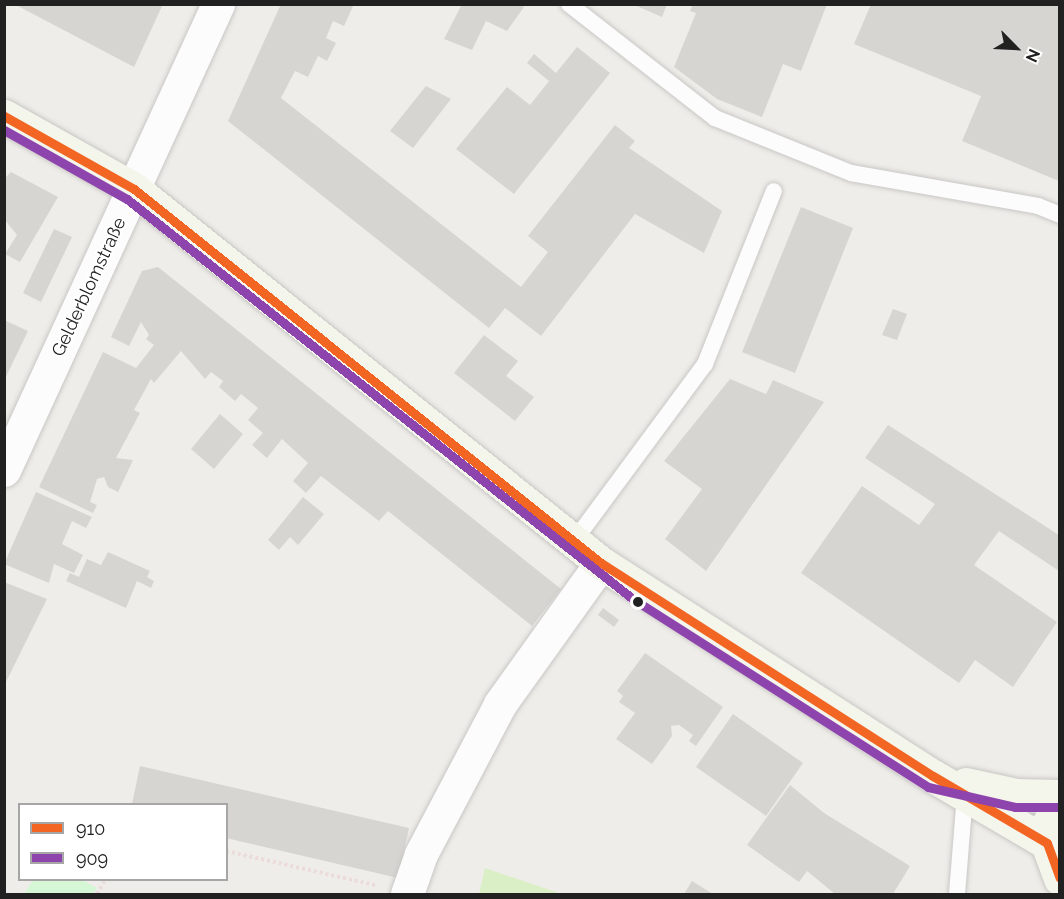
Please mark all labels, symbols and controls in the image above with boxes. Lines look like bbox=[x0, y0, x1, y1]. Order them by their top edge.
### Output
north arrow bbox=[986, 18, 1046, 78]
text: N bbox=[1022, 46, 1044, 65]
street label: Gelderblomstraße bbox=[47, 214, 131, 360]
unlabelled marker bbox=[632, 596, 644, 608]
legend bbox=[18, 803, 228, 881]
text: 910 bbox=[76, 818, 105, 839]
text: 909 bbox=[76, 848, 108, 869]

